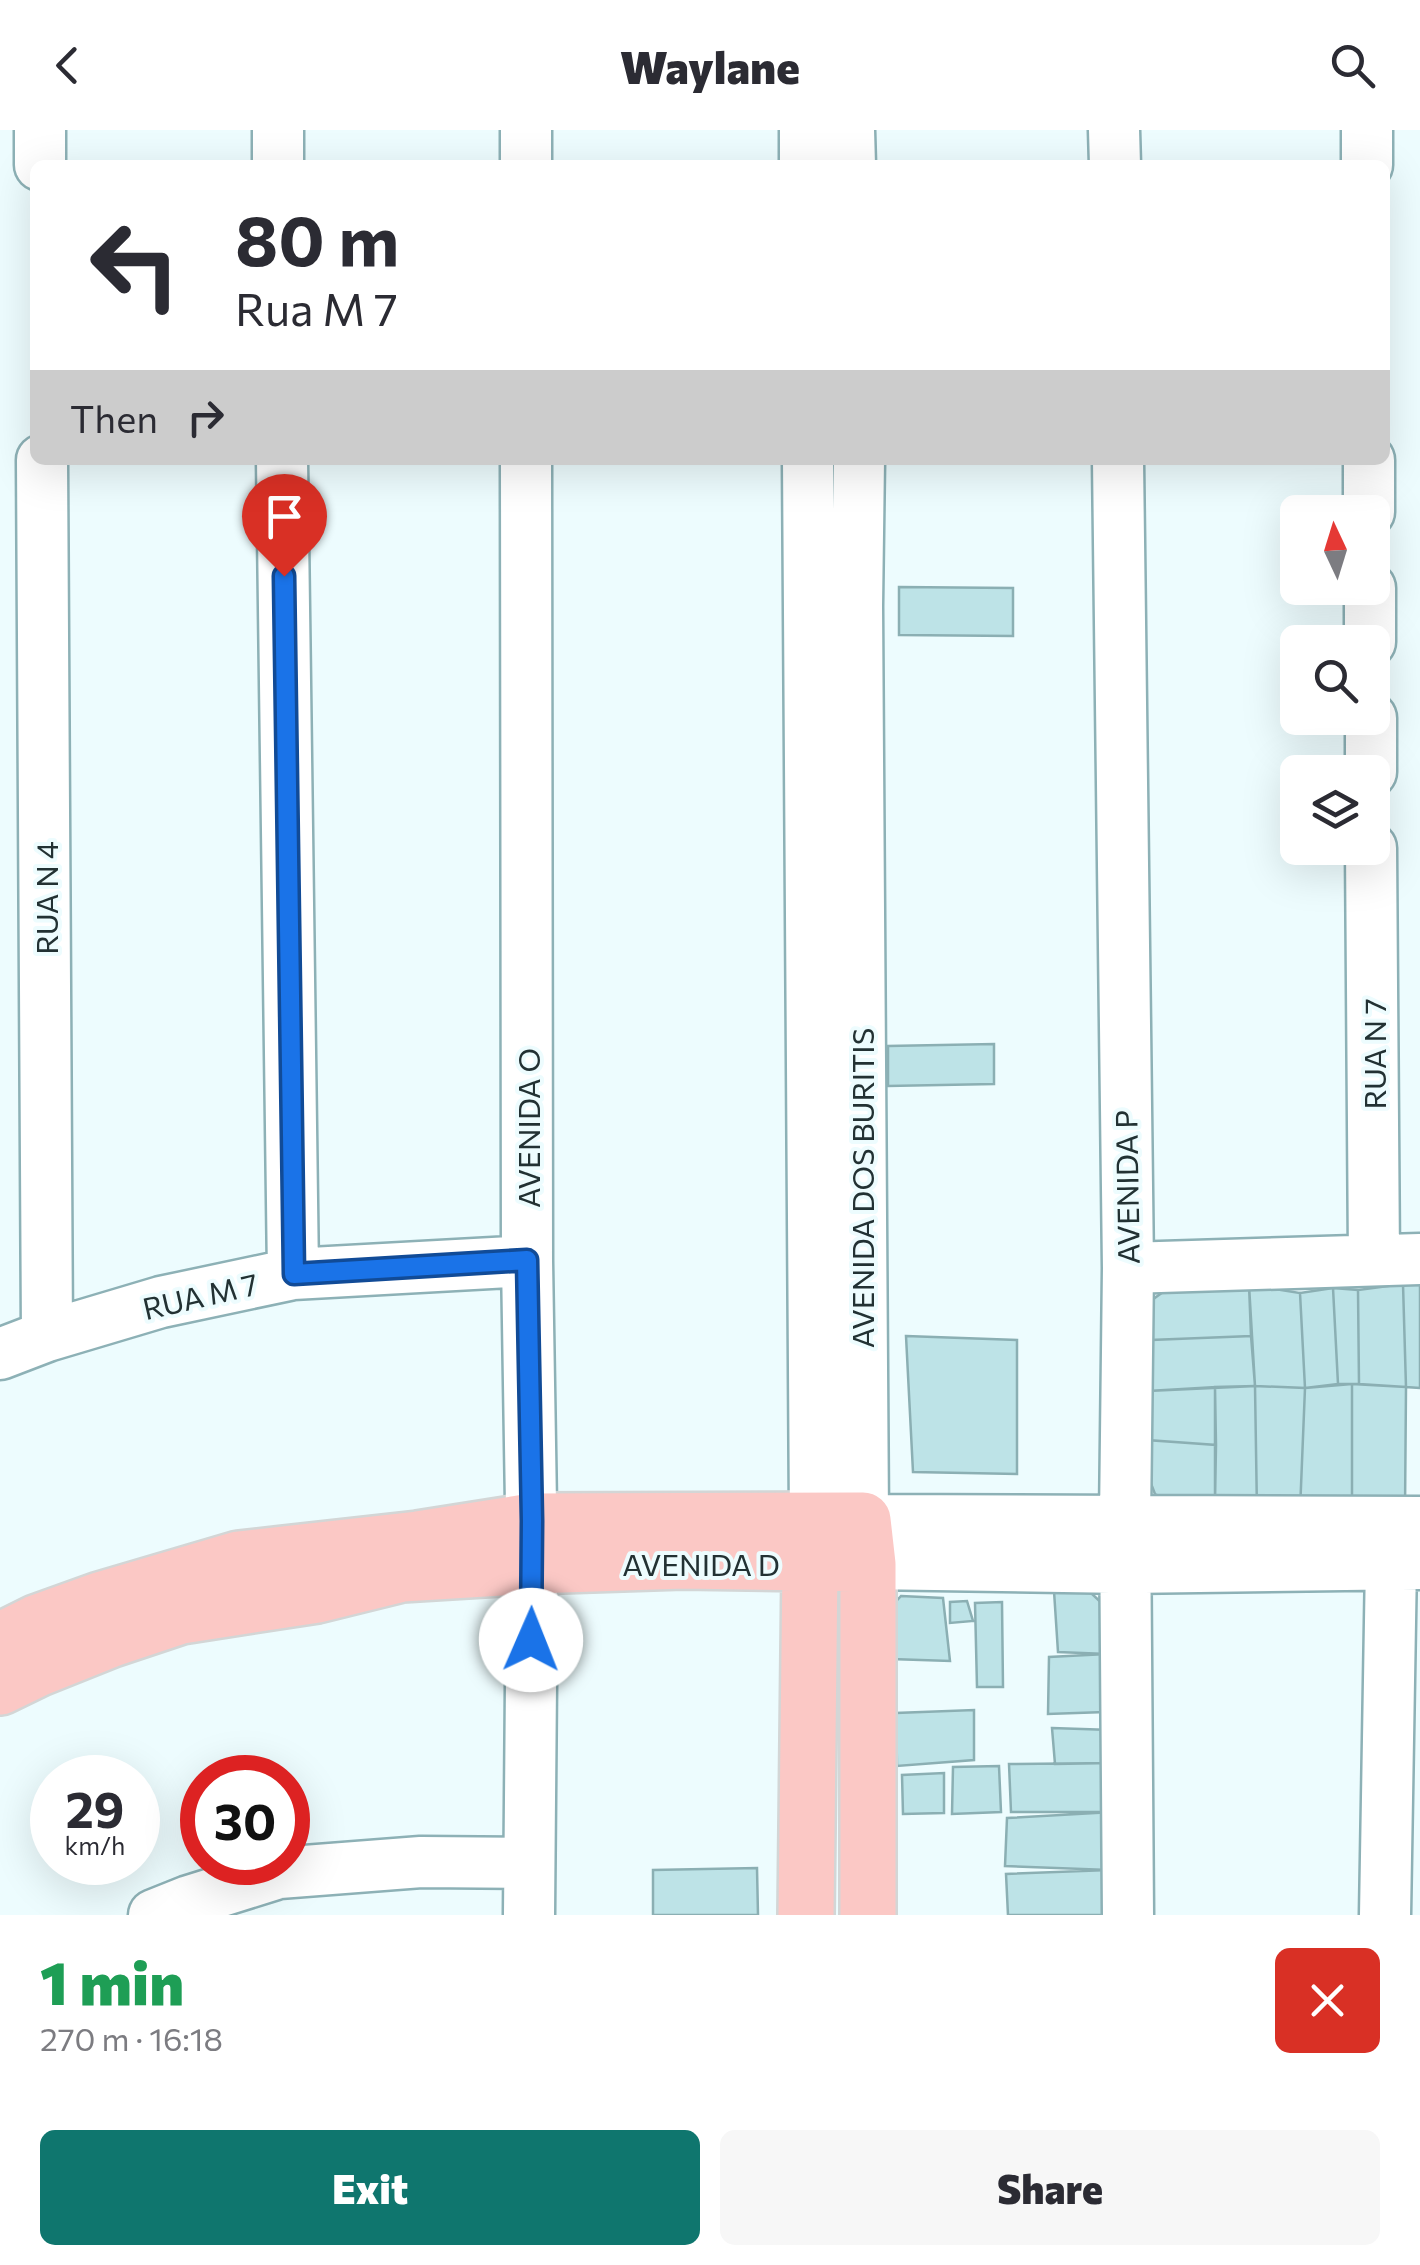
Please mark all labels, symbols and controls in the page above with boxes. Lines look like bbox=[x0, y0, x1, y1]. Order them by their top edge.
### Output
icon: back bbox=[40, 38, 95, 93]
text: Waylane bbox=[620, 38, 800, 93]
icon: search bbox=[1325, 38, 1380, 93]
text: 80 m bbox=[235, 195, 399, 280]
icon: left bbox=[70, 200, 200, 330]
text: Rua M 7 bbox=[235, 280, 398, 335]
icon: right bbox=[178, 390, 233, 445]
text: Then bbox=[70, 394, 158, 441]
pin bbox=[242, 474, 327, 577]
icon: arrive bbox=[257, 489, 312, 544]
north arrow bbox=[1280, 495, 1390, 605]
map controls bbox=[1280, 495, 1390, 865]
button: search bbox=[1280, 625, 1390, 735]
button: layers bbox=[1280, 755, 1390, 865]
street label: RUA N 4 bbox=[27, 841, 64, 955]
street label: RUA N 7 bbox=[1355, 998, 1392, 1110]
street label: AVENIDA DOS BURITIS bbox=[843, 1028, 880, 1348]
street label: AVENIDA O bbox=[509, 1048, 546, 1208]
street label: AVENIDA P bbox=[1106, 1109, 1146, 1265]
street label: RUA M 7 bbox=[139, 1264, 261, 1326]
street label: AVENIDA D bbox=[622, 1545, 780, 1582]
position arrow bbox=[479, 1588, 583, 1692]
speed limit sign: 30 bbox=[180, 1755, 310, 1885]
text: 29 bbox=[65, 1777, 124, 1838]
text: km/h bbox=[65, 1830, 125, 1860]
text: 1 min bbox=[40, 1944, 184, 2017]
button: close bbox=[1275, 1948, 1380, 2053]
text: 270 m · 16:18 bbox=[40, 2018, 223, 2058]
button: Exit bbox=[40, 2130, 700, 2245]
button: Share bbox=[720, 2130, 1380, 2245]

